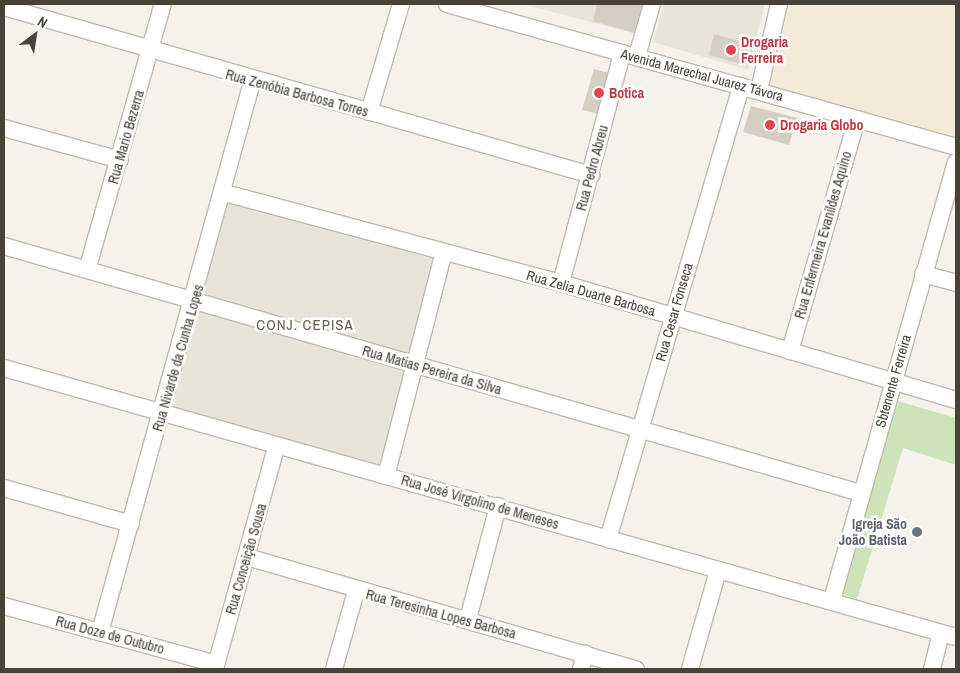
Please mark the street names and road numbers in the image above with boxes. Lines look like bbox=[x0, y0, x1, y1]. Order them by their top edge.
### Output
street label: Avenida Marechal Juarez Távora bbox=[619, 45, 785, 105]
street label: Rua Zenóbia Barbosa Torres bbox=[224, 66, 370, 120]
street label: Rua Mario Bezerra bbox=[105, 88, 147, 186]
street label: Rua Pedro Abreu bbox=[572, 123, 612, 213]
street label: Rua Enfermeira Evanildes Aquino bbox=[791, 149, 855, 321]
street label: Rua Cesar Fonseca bbox=[652, 261, 696, 363]
street label: Rua Zelia Duarte Barbosa bbox=[525, 267, 657, 319]
street label: Rua Nivarde da Cunha Lopes bbox=[149, 283, 207, 433]
street label: Sbtenente Ferreira bbox=[872, 333, 914, 429]
street label: Rua Matias Pereira da Silva bbox=[360, 342, 504, 398]
street label: Rua José Virgolino de Meneses bbox=[399, 471, 561, 533]
street label: Rua Conceição Sousa bbox=[222, 501, 270, 617]
street label: Rua Teresinha Lopes Barbosa bbox=[364, 586, 518, 642]
street label: Rua Doze de Outubro bbox=[54, 612, 166, 658]

